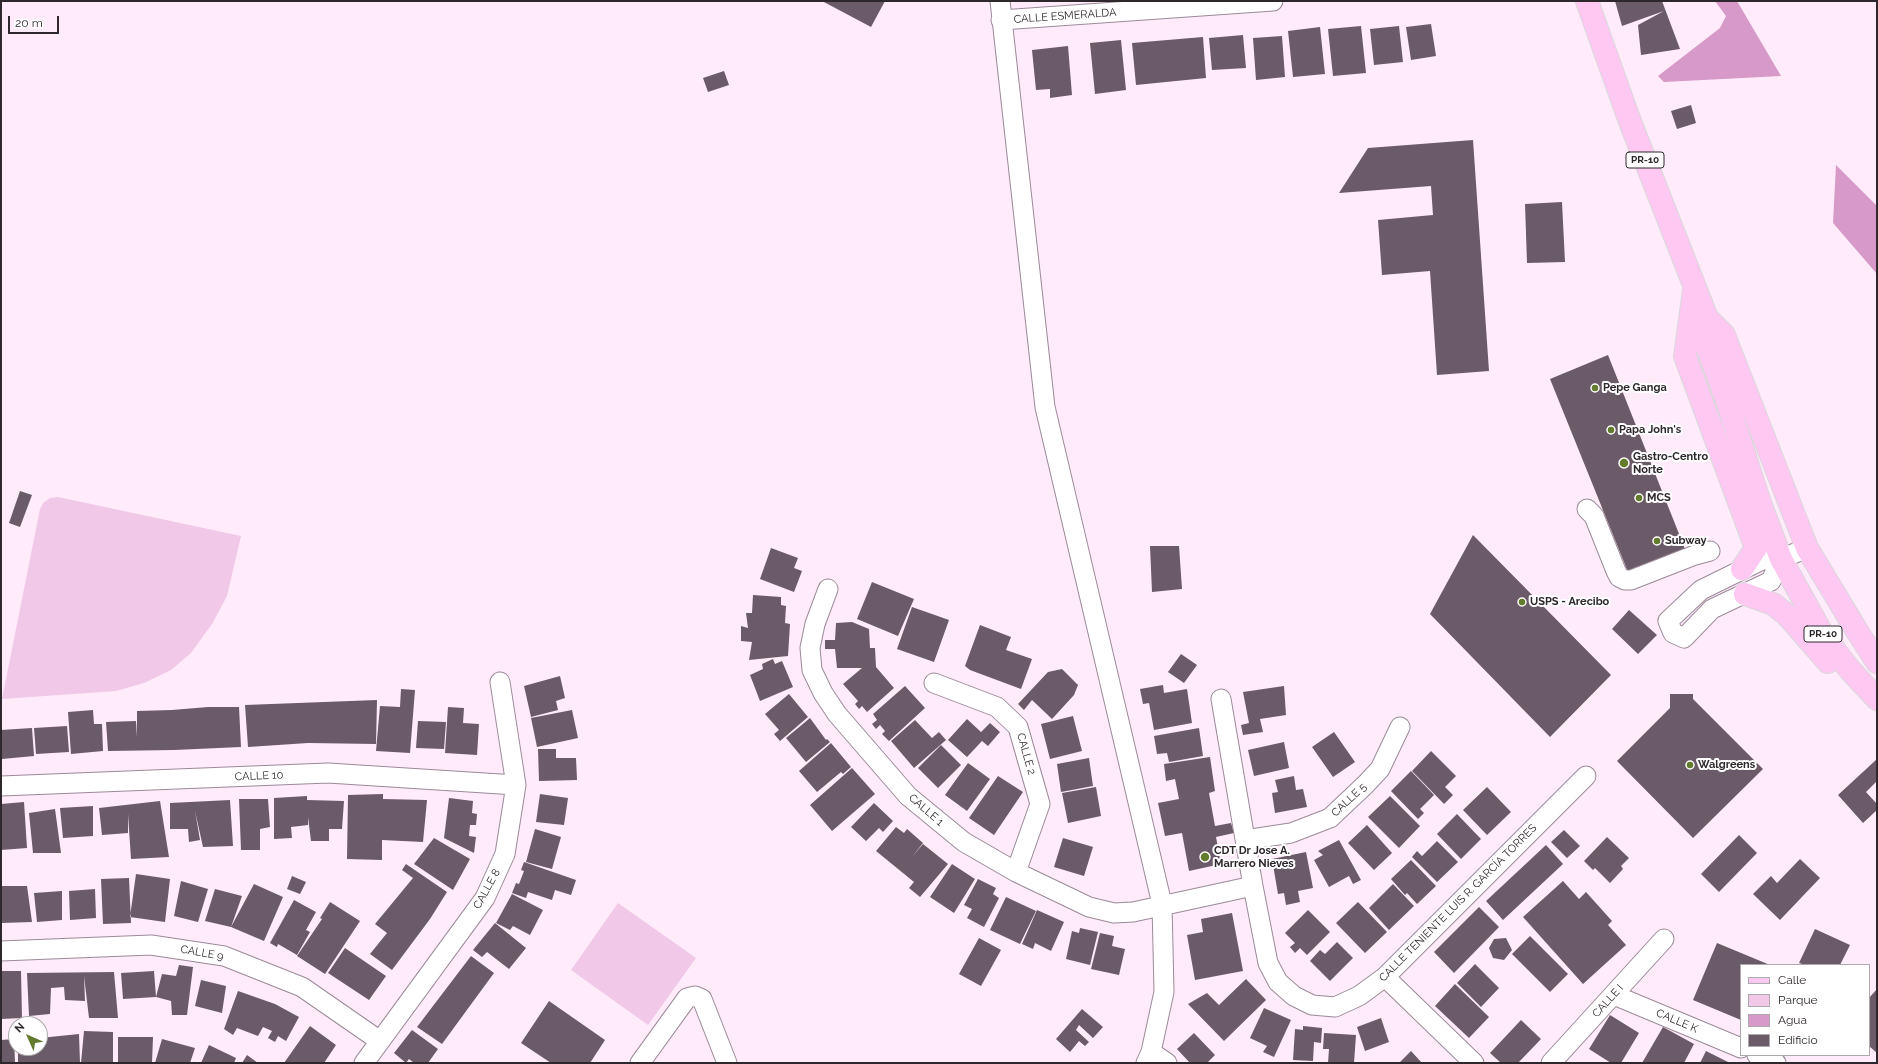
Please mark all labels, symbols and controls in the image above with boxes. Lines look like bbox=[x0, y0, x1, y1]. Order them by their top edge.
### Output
street label: CALLE ESMERALDA bbox=[1013, 6, 1117, 26]
scale bar bbox=[10, 8, 61, 34]
text: 20 m bbox=[15, 16, 43, 30]
road number: PR-10 bbox=[1626, 152, 1664, 168]
place label: Pepe Ganga bbox=[1603, 381, 1667, 395]
marker: Pepe Ganga bbox=[1590, 383, 1600, 393]
place label: Papa John's bbox=[1619, 423, 1681, 437]
marker: Papa John's bbox=[1606, 425, 1616, 435]
place label: Gastro-Centro Norte bbox=[1633, 450, 1708, 476]
marker: Gastro-Centro Norte bbox=[1618, 457, 1630, 469]
place label: MCS bbox=[1647, 491, 1671, 505]
marker: MCS bbox=[1634, 493, 1644, 503]
place label: Subway bbox=[1665, 534, 1707, 548]
marker: Subway bbox=[1652, 536, 1662, 546]
place label: USPS - Arecibo bbox=[1530, 595, 1609, 609]
marker: USPS - Arecibo bbox=[1517, 597, 1527, 607]
road number: PR-10 bbox=[1804, 626, 1842, 642]
street label: CALLE 2 bbox=[1014, 732, 1038, 776]
place label: Walgreens bbox=[1698, 758, 1755, 772]
marker: Walgreens bbox=[1685, 760, 1695, 770]
street label: CALLE 10 bbox=[234, 769, 284, 783]
street label: CALLE 5 bbox=[1329, 780, 1369, 820]
street label: CALLE 1 bbox=[906, 791, 946, 829]
street label: CALLE TENIENTE LUIS R. GARCÍA TORRES bbox=[1377, 822, 1539, 984]
place label: CDT Dr Jose A. Marrero Nieves bbox=[1214, 844, 1294, 870]
marker: CDT Dr Jose A. Marrero Nieves bbox=[1199, 851, 1211, 863]
street label: CALLE 8 bbox=[471, 867, 503, 911]
street label: CALLE 9 bbox=[179, 943, 225, 963]
legend bbox=[1740, 964, 1870, 1056]
text: Calle bbox=[1778, 973, 1806, 987]
street label: CALLE I bbox=[1590, 982, 1626, 1020]
text: Parque bbox=[1778, 993, 1818, 1007]
street label: CALLE K bbox=[1654, 1006, 1700, 1036]
text: Agua bbox=[1778, 1013, 1807, 1027]
north arrow bbox=[8, 1016, 48, 1056]
text: N bbox=[12, 1020, 27, 1035]
text: Edificio bbox=[1778, 1033, 1818, 1047]

